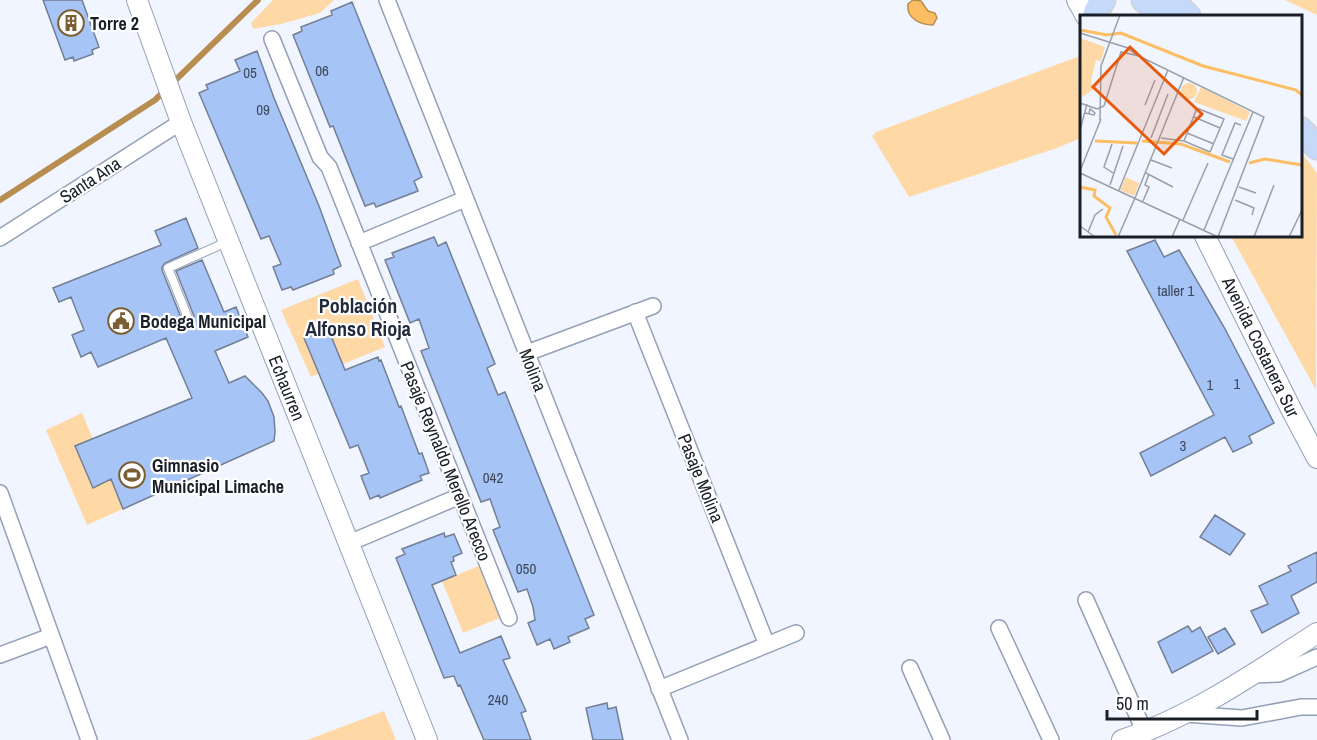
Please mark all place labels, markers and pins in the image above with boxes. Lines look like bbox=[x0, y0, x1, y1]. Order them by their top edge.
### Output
building icon: Torre 2 bbox=[56, 8, 86, 38]
place label: Torre 2 bbox=[90, 11, 139, 36]
public building icon: Bodega Municipal bbox=[106, 306, 136, 336]
place label: Bodega Municipal bbox=[140, 309, 266, 334]
place label: Gimnasio Municipal Limache bbox=[152, 453, 284, 499]
sports icon: Gimnasio Municipal Limache bbox=[117, 460, 147, 490]

